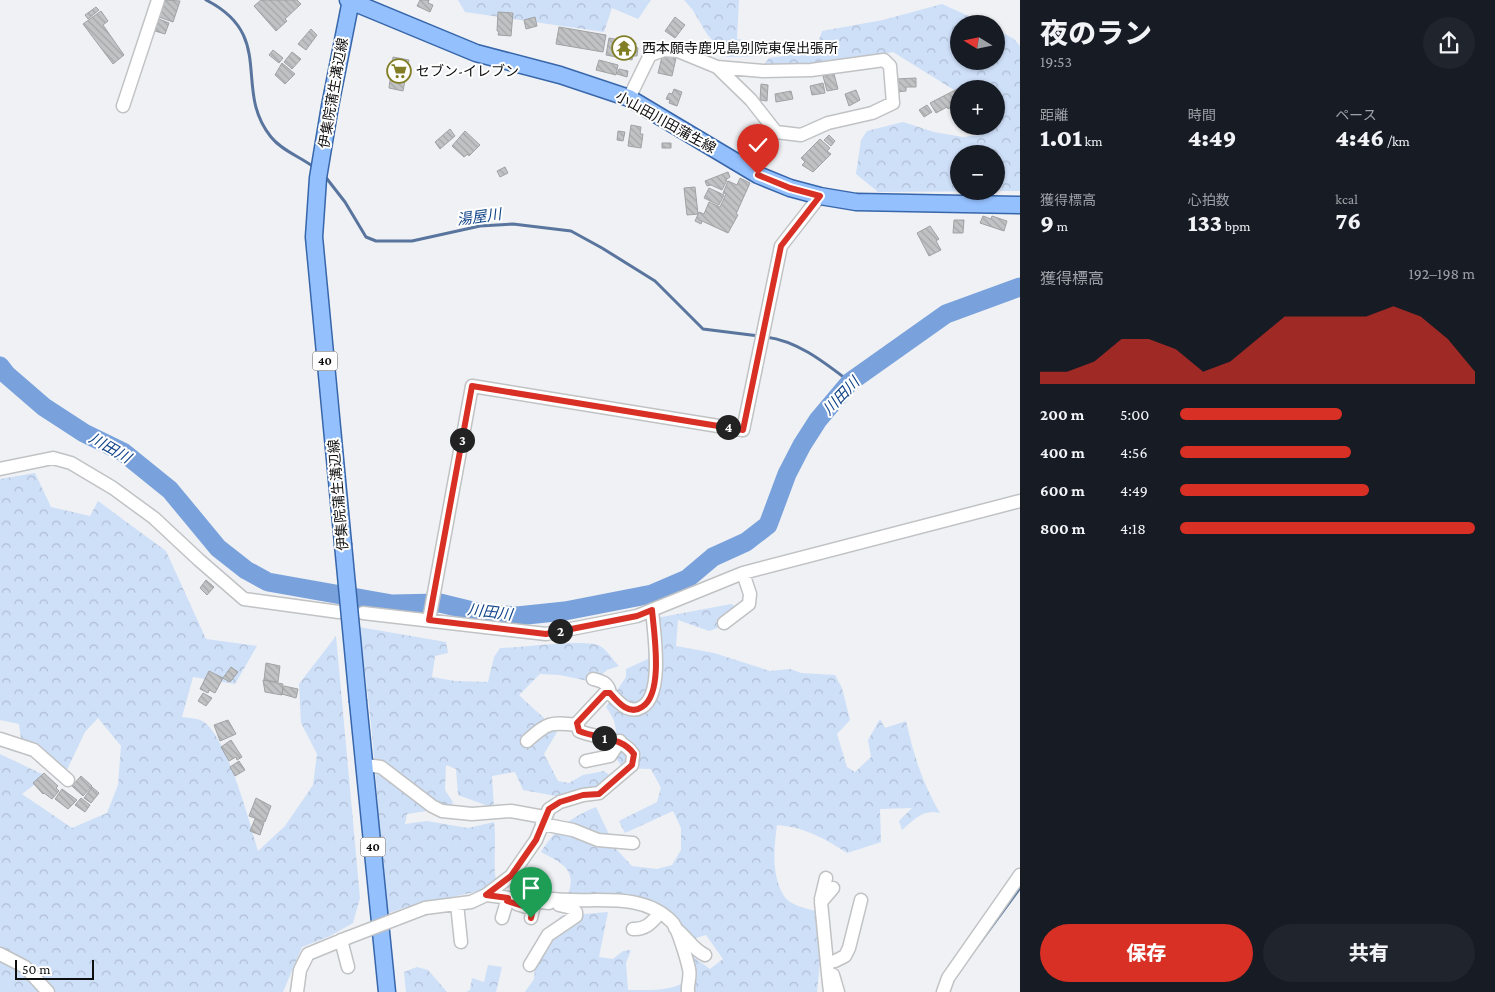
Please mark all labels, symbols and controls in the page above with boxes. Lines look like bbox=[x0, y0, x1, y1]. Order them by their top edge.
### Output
north arrow bbox=[950, 15, 1005, 70]
map controls bbox=[950, 15, 1005, 200]
button: share bbox=[1423, 17, 1475, 69]
text: 夜のラン bbox=[1040, 18, 1152, 49]
temple icon: 西本願寺鹿児島別院東俣出張所 bbox=[611, 35, 637, 61]
street label: 伊集院蒲生溝辺線 bbox=[315, 36, 351, 150]
place label: 西本願寺鹿児島別院東俣出張所 bbox=[642, 40, 838, 56]
text: 19:53 bbox=[1040, 53, 1072, 70]
supermarket icon: セブン-イレブン bbox=[386, 58, 412, 84]
place label: セブン-イレブン bbox=[416, 63, 519, 79]
button: + bbox=[950, 80, 1005, 135]
street label: 小山田川田蒲生線 bbox=[613, 88, 719, 156]
text: 距離 bbox=[1040, 107, 1068, 123]
text: 時間 bbox=[1188, 107, 1216, 123]
text: ペース bbox=[1335, 107, 1377, 123]
pin bbox=[737, 124, 779, 175]
text: 1.01 bbox=[1040, 124, 1082, 151]
text: 4:49 bbox=[1188, 124, 1237, 151]
text: 4:46 bbox=[1335, 124, 1384, 151]
icon: check bbox=[744, 131, 772, 159]
text: km bbox=[1082, 133, 1102, 149]
text: /km bbox=[1384, 133, 1410, 149]
button: − bbox=[950, 145, 1005, 200]
text: kcal bbox=[1335, 191, 1358, 207]
text: 獲得標高 bbox=[1040, 192, 1096, 208]
text: 心拍数 bbox=[1188, 192, 1230, 208]
water label: 湯屋川 bbox=[456, 206, 504, 228]
text: 76 bbox=[1335, 207, 1361, 234]
text: 9 bbox=[1040, 209, 1054, 236]
text: 133 bbox=[1188, 209, 1222, 236]
text: m bbox=[1054, 218, 1068, 234]
text: bpm bbox=[1222, 218, 1250, 234]
text: 192–198 m bbox=[1408, 265, 1475, 282]
text: 獲得標高 bbox=[1040, 270, 1104, 287]
road number: 40 bbox=[312, 352, 338, 371]
water label: 川田川 bbox=[820, 373, 864, 418]
text: 200 m bbox=[1040, 406, 1084, 423]
text: 5:00 bbox=[1120, 406, 1149, 423]
pin: 4 bbox=[716, 414, 740, 440]
text: 4 bbox=[725, 419, 732, 435]
pin: 3 bbox=[450, 428, 474, 452]
water label: 川田川 bbox=[87, 430, 135, 467]
text: 3 bbox=[459, 432, 466, 448]
street label: 伊集院蒲生溝辺線 bbox=[325, 439, 351, 551]
text: 400 m bbox=[1040, 444, 1085, 461]
text: 4:56 bbox=[1120, 444, 1148, 461]
text: 600 m bbox=[1040, 482, 1085, 499]
text: 4:49 bbox=[1120, 482, 1148, 499]
text: 800 m bbox=[1040, 520, 1085, 537]
text: 4:18 bbox=[1120, 520, 1146, 537]
water label: 川田川 bbox=[467, 601, 515, 623]
pin: 2 bbox=[548, 618, 572, 644]
text: 2 bbox=[557, 623, 564, 639]
pin: 1 bbox=[592, 726, 616, 750]
text: 1 bbox=[602, 730, 607, 746]
road number: 40 bbox=[360, 838, 386, 856]
pin bbox=[510, 867, 552, 918]
icon: arrive bbox=[517, 874, 545, 902]
button: 保存 bbox=[1040, 924, 1253, 982]
button: 共有 bbox=[1263, 924, 1475, 982]
scale bar bbox=[15, 957, 94, 980]
text: 50 m bbox=[22, 961, 50, 977]

